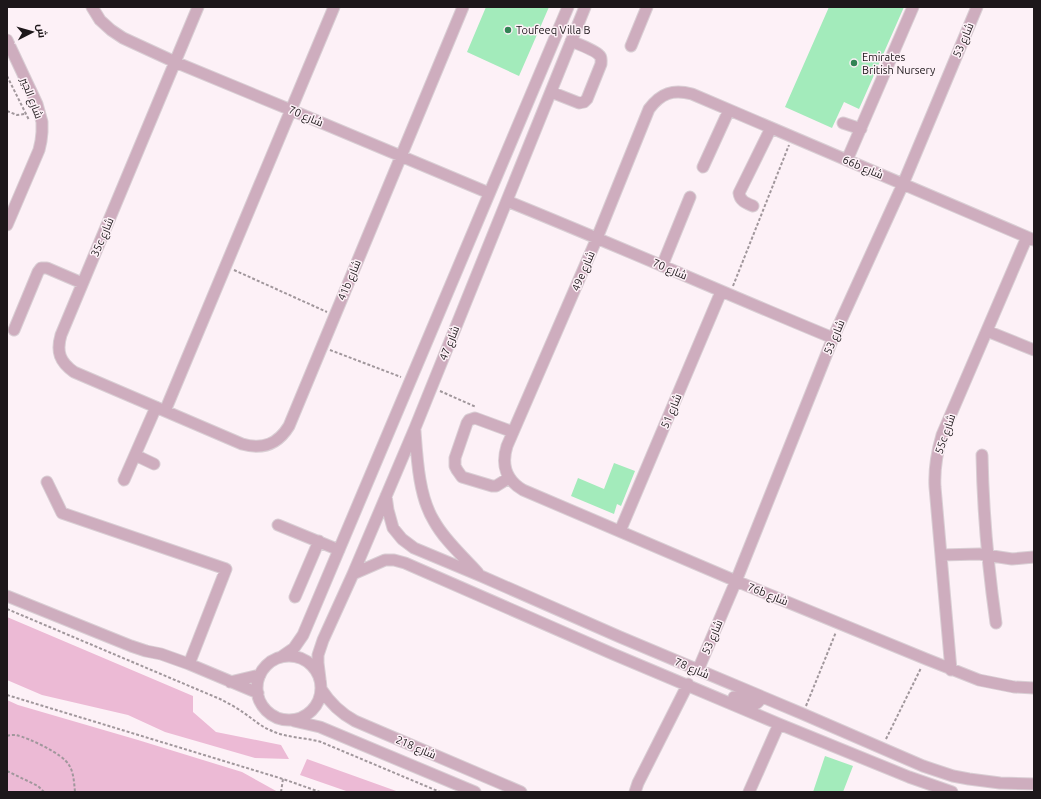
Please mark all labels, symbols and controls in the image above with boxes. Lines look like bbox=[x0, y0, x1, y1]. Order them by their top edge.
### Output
north arrow bbox=[12, 12, 52, 52]
street label: شارع 53 bbox=[950, 21, 977, 60]
text: ش bbox=[34, 23, 49, 39]
place label: Toufeeq Villa B bbox=[516, 24, 591, 36]
marker: Toufeeq Villa B bbox=[503, 25, 513, 35]
place label: Emirates British Nursery bbox=[862, 51, 936, 76]
marker: Emirates British Nursery bbox=[849, 58, 859, 68]
street label: شارع الجير bbox=[16, 75, 45, 121]
street label: شارع 70 bbox=[286, 103, 325, 130]
street label: 66b شارع bbox=[840, 153, 885, 183]
street label: 35c شارع bbox=[88, 216, 117, 259]
street label: 49e شارع bbox=[569, 249, 599, 294]
street label: شارع 70 bbox=[650, 256, 689, 283]
street label: 41b شارع bbox=[335, 258, 365, 303]
street label: شارع 53 bbox=[821, 318, 848, 357]
street label: شارع 47 bbox=[437, 324, 463, 363]
street label: شارع 51 bbox=[658, 392, 685, 431]
street label: 55c شارع bbox=[933, 412, 959, 456]
street label: 76b شارع bbox=[745, 580, 790, 609]
street label: شارع 53 bbox=[699, 618, 726, 657]
street label: شارع 78 bbox=[672, 655, 711, 682]
street label: شارع 218 bbox=[393, 733, 438, 763]

